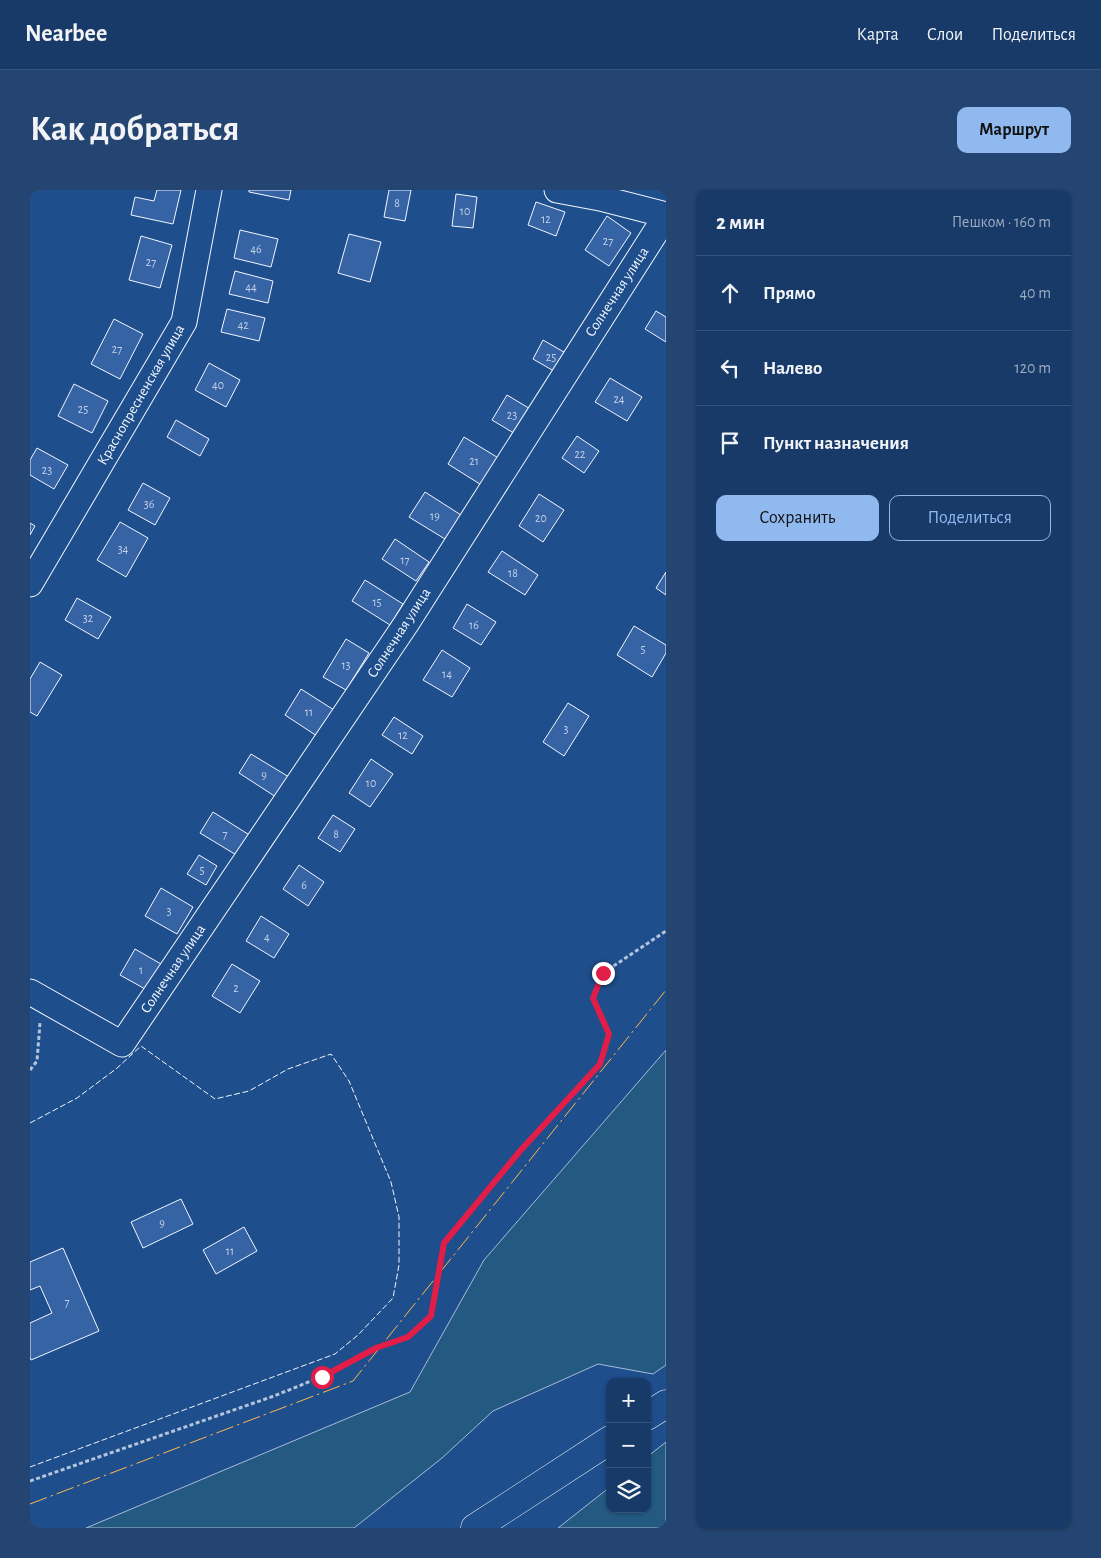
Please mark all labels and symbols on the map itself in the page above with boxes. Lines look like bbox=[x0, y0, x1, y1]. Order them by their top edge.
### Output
house number: 8 bbox=[394, 197, 400, 209]
house number: 10 bbox=[460, 205, 470, 217]
house number: 12 bbox=[541, 213, 551, 225]
house number: 27 bbox=[603, 235, 613, 247]
house number: 46 bbox=[250, 243, 262, 255]
street label: Солнечная улица bbox=[582, 244, 652, 340]
house number: 27 bbox=[146, 256, 156, 268]
house number: 44 bbox=[245, 281, 257, 293]
house number: 42 bbox=[237, 319, 249, 331]
street label: Краснопресненская улица bbox=[95, 322, 187, 468]
house number: 27 bbox=[112, 343, 122, 355]
house number: 25 bbox=[546, 351, 556, 363]
house number: 40 bbox=[212, 379, 224, 391]
house number: 24 bbox=[613, 393, 625, 405]
house number: 25 bbox=[78, 403, 88, 415]
house number: 23 bbox=[507, 409, 517, 421]
house number: 22 bbox=[575, 448, 586, 460]
house number: 21 bbox=[469, 455, 479, 467]
house number: 23 bbox=[42, 464, 52, 476]
house number: 36 bbox=[144, 498, 155, 510]
house number: 19 bbox=[430, 510, 440, 522]
house number: 20 bbox=[535, 512, 547, 524]
house number: 34 bbox=[118, 543, 129, 555]
house number: 17 bbox=[400, 554, 410, 566]
house number: 18 bbox=[508, 567, 518, 579]
street label: Солнечная улица bbox=[364, 585, 434, 681]
house number: 15 bbox=[372, 596, 382, 608]
house number: 32 bbox=[83, 612, 94, 624]
house number: 16 bbox=[469, 619, 479, 631]
house number: 5 bbox=[640, 643, 646, 655]
house number: 13 bbox=[341, 659, 351, 671]
house number: 14 bbox=[442, 668, 452, 680]
house number: 11 bbox=[305, 706, 313, 718]
house number: 3 bbox=[564, 723, 569, 735]
house number: 12 bbox=[398, 729, 408, 741]
house number: 9 bbox=[261, 769, 267, 781]
house number: 10 bbox=[366, 777, 376, 789]
house number: 7 bbox=[222, 828, 228, 840]
house number: 8 bbox=[333, 828, 339, 840]
house number: 5 bbox=[199, 864, 205, 876]
house number: 6 bbox=[301, 879, 307, 891]
house number: 3 bbox=[167, 905, 172, 917]
street label: Солнечная улица bbox=[138, 922, 208, 1016]
house number: 4 bbox=[264, 931, 270, 943]
route end bbox=[592, 962, 615, 985]
house number: 1 bbox=[139, 964, 143, 976]
house number: 2 bbox=[233, 982, 239, 994]
house number: 9 bbox=[159, 1217, 165, 1229]
house number: 11 bbox=[226, 1245, 234, 1257]
house number: 7 bbox=[64, 1296, 70, 1308]
route start bbox=[311, 1366, 334, 1389]

